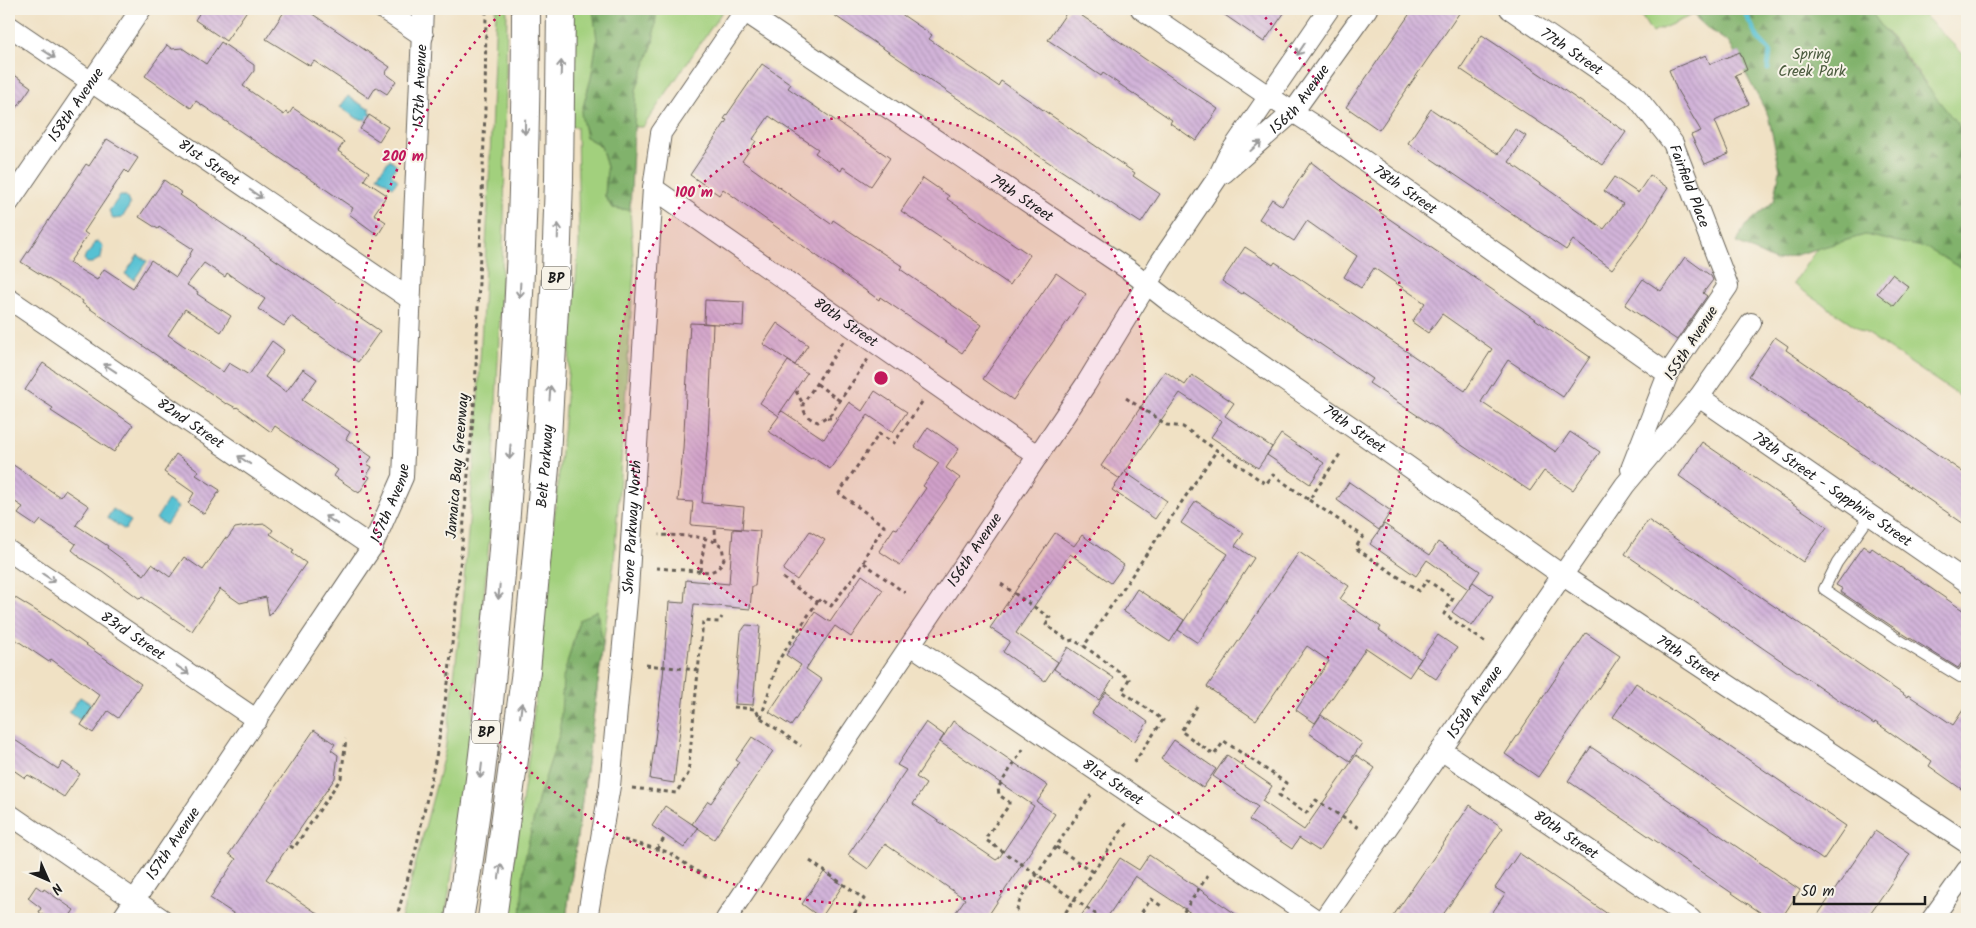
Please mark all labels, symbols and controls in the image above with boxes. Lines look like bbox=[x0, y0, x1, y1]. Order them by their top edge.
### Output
street label: 77th Street bbox=[1535, 22, 1608, 83]
one-way arrow bbox=[1296, 42, 1306, 56]
park label: Spring Creek Park bbox=[1778, 43, 1847, 84]
street label: 157th Avenue bbox=[407, 44, 434, 129]
one-way arrow bbox=[42, 49, 56, 59]
street label: 156th Avenue bbox=[1264, 59, 1337, 141]
one-way arrow bbox=[556, 60, 566, 76]
street label: 158th Avenue bbox=[42, 63, 111, 147]
one-way arrow bbox=[521, 119, 530, 135]
street label: 81st Street bbox=[173, 133, 244, 193]
one-way arrow bbox=[1250, 140, 1263, 152]
street label: Fairfield Place bbox=[1662, 141, 1716, 232]
text: 200 m bbox=[382, 145, 424, 169]
street label: 78th Street bbox=[1368, 159, 1442, 221]
street label: 79th Street bbox=[985, 169, 1058, 229]
text: 100 m bbox=[675, 181, 713, 205]
one-way arrow bbox=[249, 189, 263, 199]
one-way arrow bbox=[553, 223, 562, 239]
road number: BP bbox=[542, 266, 570, 290]
one-way arrow bbox=[515, 282, 525, 298]
street label: 80th Street bbox=[808, 292, 883, 354]
street label: 155th Avenue bbox=[1659, 301, 1725, 386]
one-way arrow bbox=[103, 363, 117, 373]
centre of rings bbox=[872, 369, 890, 387]
one-way arrow bbox=[546, 385, 555, 401]
street label: Jamaica Bay Greenway bbox=[440, 391, 476, 540]
street label: 82nd Street bbox=[151, 392, 229, 456]
street label: 79th Street bbox=[1317, 399, 1391, 460]
street label: Belt Parkway bbox=[530, 423, 561, 509]
street label: 78th Street - Sapphire Street bbox=[1747, 426, 1917, 554]
one-way arrow bbox=[506, 444, 515, 460]
one-way arrow bbox=[237, 455, 251, 465]
street label: Shore Parkway North bbox=[617, 459, 649, 594]
street label: 157th Avenue bbox=[364, 463, 417, 547]
street label: 156th Avenue bbox=[942, 508, 1009, 592]
one-way arrow bbox=[325, 515, 339, 525]
one-way arrow bbox=[42, 573, 56, 583]
one-way arrow bbox=[495, 583, 504, 599]
street label: 83rd Street bbox=[95, 605, 170, 667]
street label: 79th Street bbox=[1651, 629, 1724, 689]
street label: 155th Avenue bbox=[1441, 661, 1509, 744]
one-way arrow bbox=[176, 665, 190, 675]
one-way arrow bbox=[516, 702, 526, 718]
road number: BP bbox=[472, 720, 500, 744]
street label: 81st Street bbox=[1077, 753, 1148, 812]
one-way arrow bbox=[476, 763, 486, 779]
street label: 157th Avenue bbox=[140, 802, 207, 885]
street label: 80th Street bbox=[1528, 805, 1603, 866]
north arrow bbox=[22, 856, 72, 906]
one-way arrow bbox=[495, 863, 505, 879]
scale bar bbox=[1794, 873, 1925, 905]
text: N bbox=[45, 878, 67, 900]
text: 50 m bbox=[1801, 880, 1835, 904]

